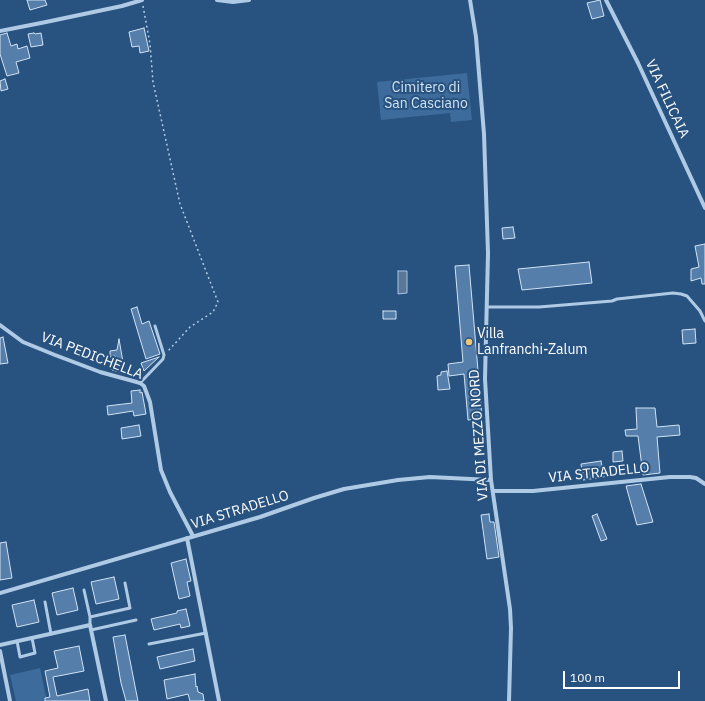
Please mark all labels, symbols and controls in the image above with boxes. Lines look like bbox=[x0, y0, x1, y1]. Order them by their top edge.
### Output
street label: VIA FILICAIA bbox=[641, 57, 693, 141]
park label: Cimitero di San Casciano bbox=[384, 80, 468, 112]
place label: Villa Lanfranchi-Zalum bbox=[477, 326, 588, 358]
street label: VIA PEDICHELLA bbox=[39, 329, 145, 383]
marker: Villa Lanfranchi-Zalum bbox=[464, 337, 474, 347]
street label: VIA DI MEZZO NORD bbox=[466, 369, 492, 501]
street label: VIA STRADELLO bbox=[548, 459, 650, 487]
street label: VIA STRADELLO bbox=[189, 487, 291, 533]
scale bar bbox=[565, 663, 682, 689]
text: 100 m bbox=[570, 670, 605, 685]

